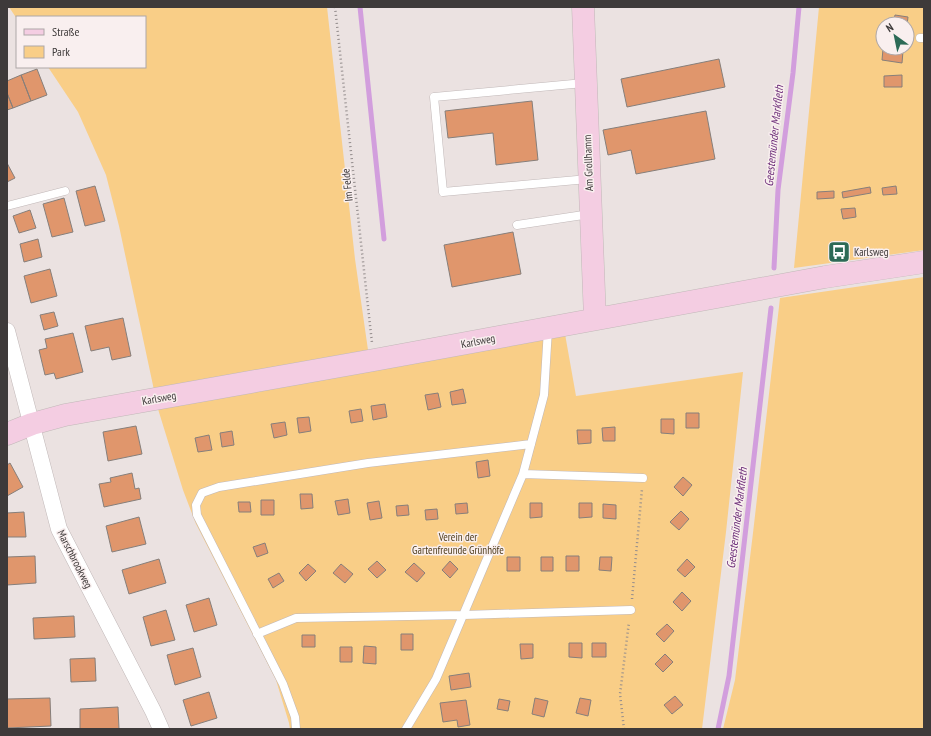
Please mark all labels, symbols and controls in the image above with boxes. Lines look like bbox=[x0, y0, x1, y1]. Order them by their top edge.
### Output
legend bbox=[16, 16, 146, 68]
north arrow bbox=[875, 16, 915, 56]
text: N bbox=[883, 20, 896, 35]
text: Straße bbox=[52, 24, 79, 39]
text: Park bbox=[52, 44, 70, 59]
water label: Geestemünder Markfleth bbox=[761, 84, 786, 187]
street label: Am Grollhamm bbox=[580, 134, 596, 192]
street label: Im Felde bbox=[338, 167, 356, 202]
bus stop icon: Karlsweg bbox=[826, 239, 852, 265]
place label: Karlsweg bbox=[854, 245, 889, 259]
street label: Karlsweg bbox=[460, 331, 496, 351]
street label: Karlsweg bbox=[141, 388, 177, 408]
water label: Geestemünder Markfleth bbox=[723, 466, 750, 569]
street label: Marschbrookweg bbox=[54, 527, 96, 591]
park label: Verein der Gartenfreunde Grünhöfe bbox=[412, 530, 504, 557]

